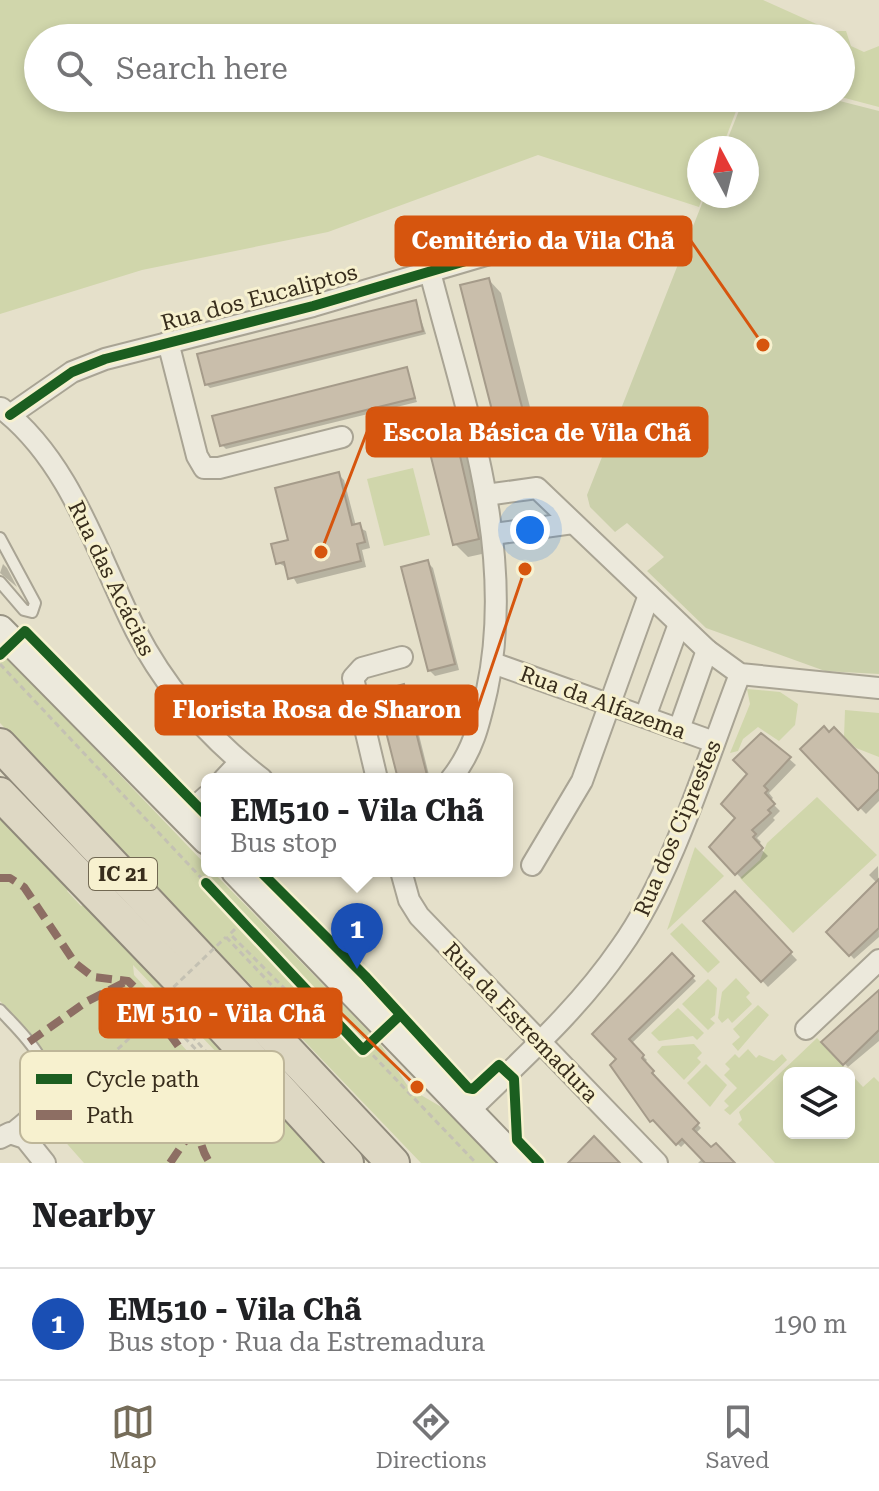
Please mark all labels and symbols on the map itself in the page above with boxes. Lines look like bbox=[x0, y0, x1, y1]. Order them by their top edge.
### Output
north arrow bbox=[687, 136, 759, 208]
callout: Cemitério da Vila Chã bbox=[396, 217, 691, 265]
text: Cemitério da Vila Chã bbox=[412, 227, 675, 255]
street label: Rua dos Eucaliptos bbox=[158, 259, 360, 336]
callout: Escola Básica de Vila Chã bbox=[367, 408, 707, 456]
text: Escola Básica de Vila Chã bbox=[383, 419, 691, 447]
street label: Rua das Acácias bbox=[63, 497, 160, 660]
your location bbox=[510, 510, 550, 550]
street label: Rua da Alfazema bbox=[516, 661, 689, 744]
callout: Florista Rosa de Sharon bbox=[156, 686, 477, 734]
text: Florista Rosa de Sharon bbox=[173, 696, 461, 724]
street label: Rua dos Ciprestes bbox=[629, 736, 726, 920]
road number: IC 21 bbox=[89, 858, 157, 890]
pin: 1 bbox=[331, 903, 383, 969]
street label: Rua da Estremadura bbox=[438, 937, 603, 1107]
callout: EM 510 - Vila Chã bbox=[100, 989, 341, 1037]
text: EM 510 - Vila Chã bbox=[117, 1000, 325, 1028]
legend bbox=[20, 1051, 284, 1143]
text: Cycle path bbox=[86, 1067, 200, 1092]
text: Path bbox=[86, 1103, 134, 1128]

